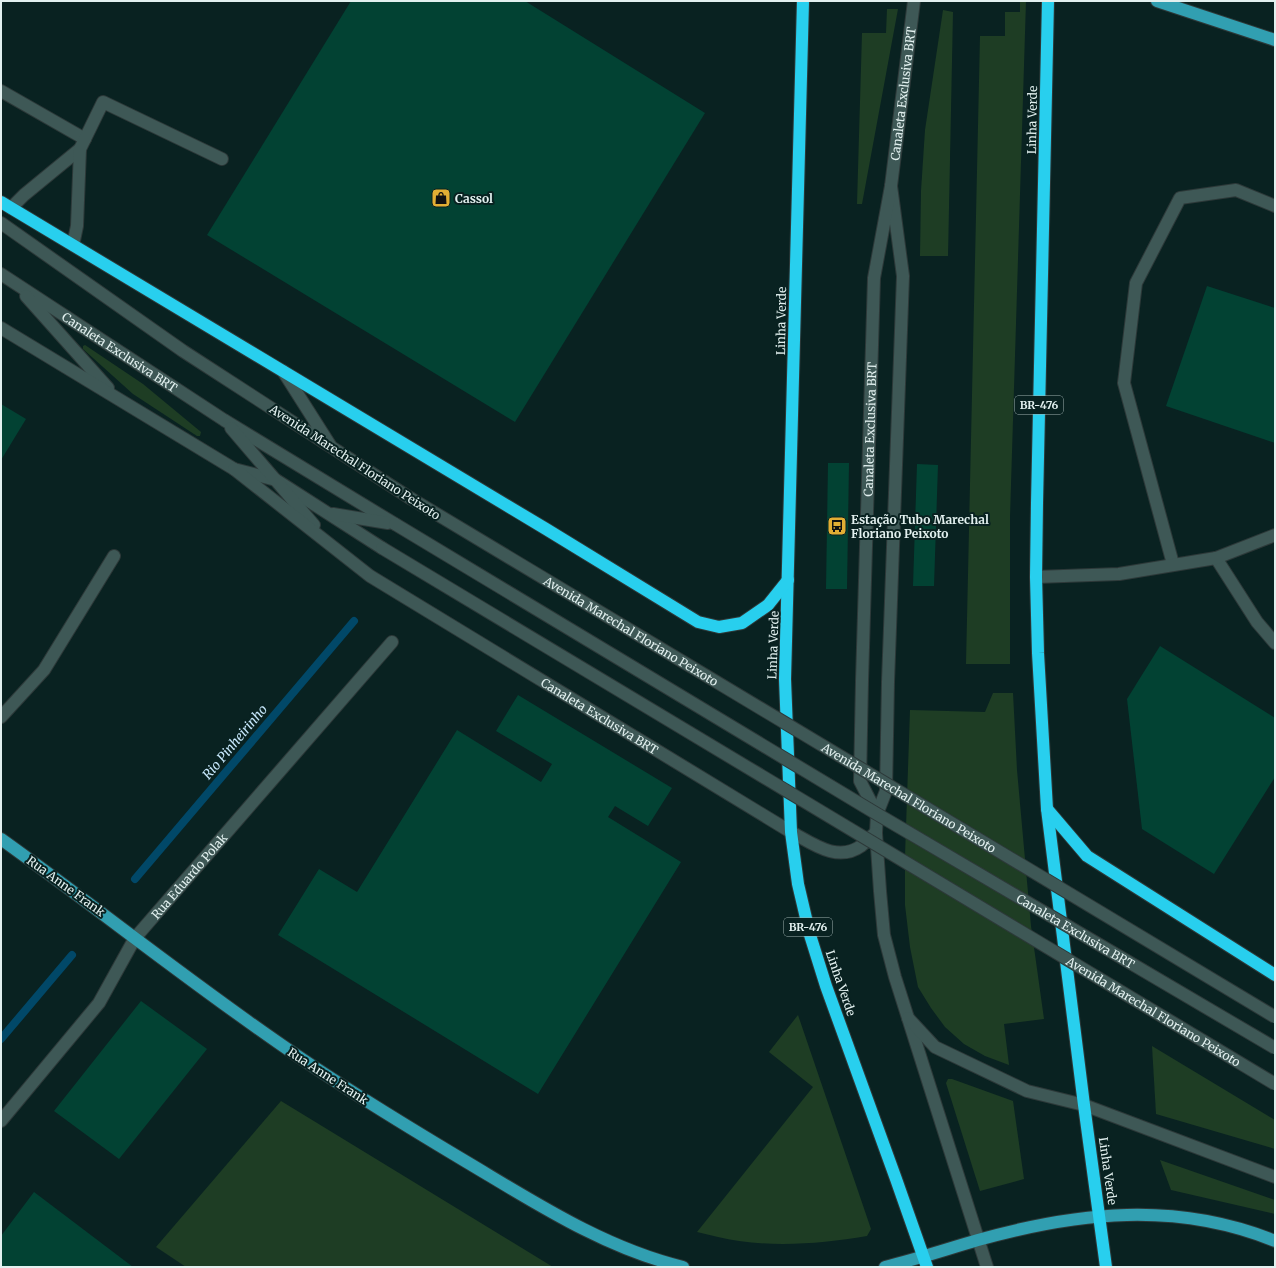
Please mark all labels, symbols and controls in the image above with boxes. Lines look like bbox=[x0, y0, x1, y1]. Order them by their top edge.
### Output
street label: Canaleta Exclusiva BRT bbox=[887, 25, 918, 161]
street label: Linha Verde bbox=[1024, 86, 1040, 154]
shop icon: Cassol bbox=[430, 187, 452, 209]
place label: Cassol bbox=[455, 191, 493, 206]
street label: Linha Verde bbox=[773, 287, 789, 355]
street label: Canaleta Exclusiva BRT bbox=[59, 309, 181, 395]
street label: Canaleta Exclusiva BRT bbox=[860, 361, 879, 497]
road number: BR-476 bbox=[1015, 396, 1063, 414]
street label: Avenida Marechal Floriano Peixoto bbox=[266, 401, 443, 523]
place label: Estação Tubo Marechal Floriano Peixoto bbox=[851, 512, 989, 541]
bus stop icon: Estação Tubo Marechal Floriano Peixoto bbox=[826, 515, 848, 537]
street label: Avenida Marechal Floriano Peixoto bbox=[540, 572, 721, 689]
street label: Linha Verde bbox=[764, 610, 782, 680]
street label: Canaleta Exclusiva BRT bbox=[538, 674, 662, 757]
water label: Rio Pinheirinho bbox=[199, 701, 271, 783]
street label: Avenida Marechal Floriano Peixoto bbox=[818, 739, 999, 855]
street label: Rua Eduardo Polak bbox=[148, 830, 230, 922]
street label: Rua Anne Frank bbox=[24, 853, 108, 920]
street label: Canaleta Exclusiva BRT bbox=[1014, 890, 1138, 972]
road number: BR-476 bbox=[784, 918, 832, 936]
street label: Linha Verde bbox=[823, 948, 859, 1018]
street label: Avenida Marechal Floriano Peixoto bbox=[1063, 953, 1244, 1069]
street label: Rua Anne Frank bbox=[285, 1044, 371, 1108]
street label: Linha Verde bbox=[1096, 1136, 1120, 1206]

